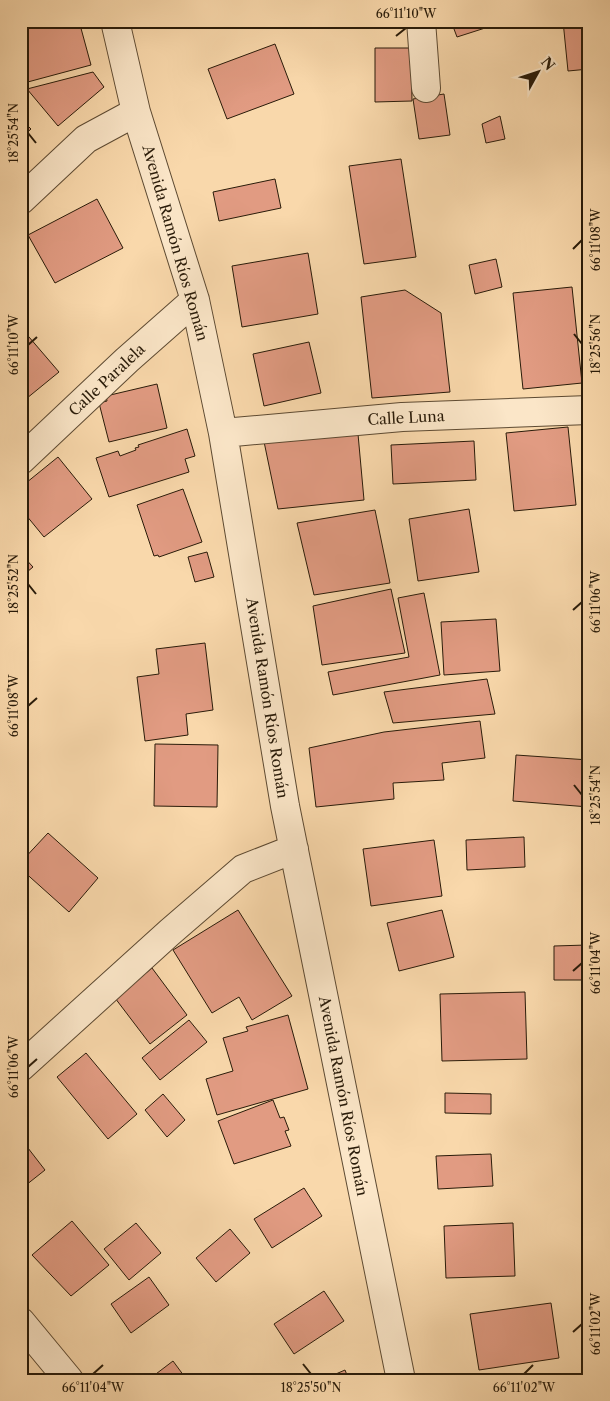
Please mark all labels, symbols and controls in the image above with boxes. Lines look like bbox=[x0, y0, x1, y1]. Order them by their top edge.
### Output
text: 66°11'10"W bbox=[376, 6, 437, 21]
north arrow bbox=[512, 48, 562, 98]
text: N bbox=[537, 53, 559, 74]
text: 18°25'54"N bbox=[6, 103, 21, 163]
street label: Avenida Ramón Ríos Román bbox=[138, 142, 213, 344]
text: 66°11'08"W bbox=[588, 208, 603, 271]
text: 66°11'10"W bbox=[6, 314, 21, 375]
text: 18°25'56"N bbox=[588, 314, 603, 374]
street label: Calle Paralela bbox=[64, 339, 149, 420]
street label: Calle Luna bbox=[367, 406, 445, 429]
text: 18°25'52"N bbox=[6, 554, 21, 614]
text: 66°11'06"W bbox=[588, 570, 603, 633]
street label: Avenida Ramón Ríos Román bbox=[242, 595, 293, 800]
text: 66°11'08"W bbox=[6, 674, 21, 737]
text: 18°25'54"N bbox=[588, 765, 603, 825]
text: 66°11'04"W bbox=[588, 931, 603, 994]
street label: Avenida Ramón Ríos Román bbox=[315, 993, 372, 1198]
text: 66°11'06"W bbox=[6, 1035, 21, 1098]
text: 66°11'02"W bbox=[588, 1292, 603, 1355]
text: 66°11'04"W bbox=[62, 1380, 125, 1395]
text: 18°25'50"N bbox=[281, 1380, 341, 1395]
text: 66°11'02"W bbox=[493, 1380, 556, 1395]

